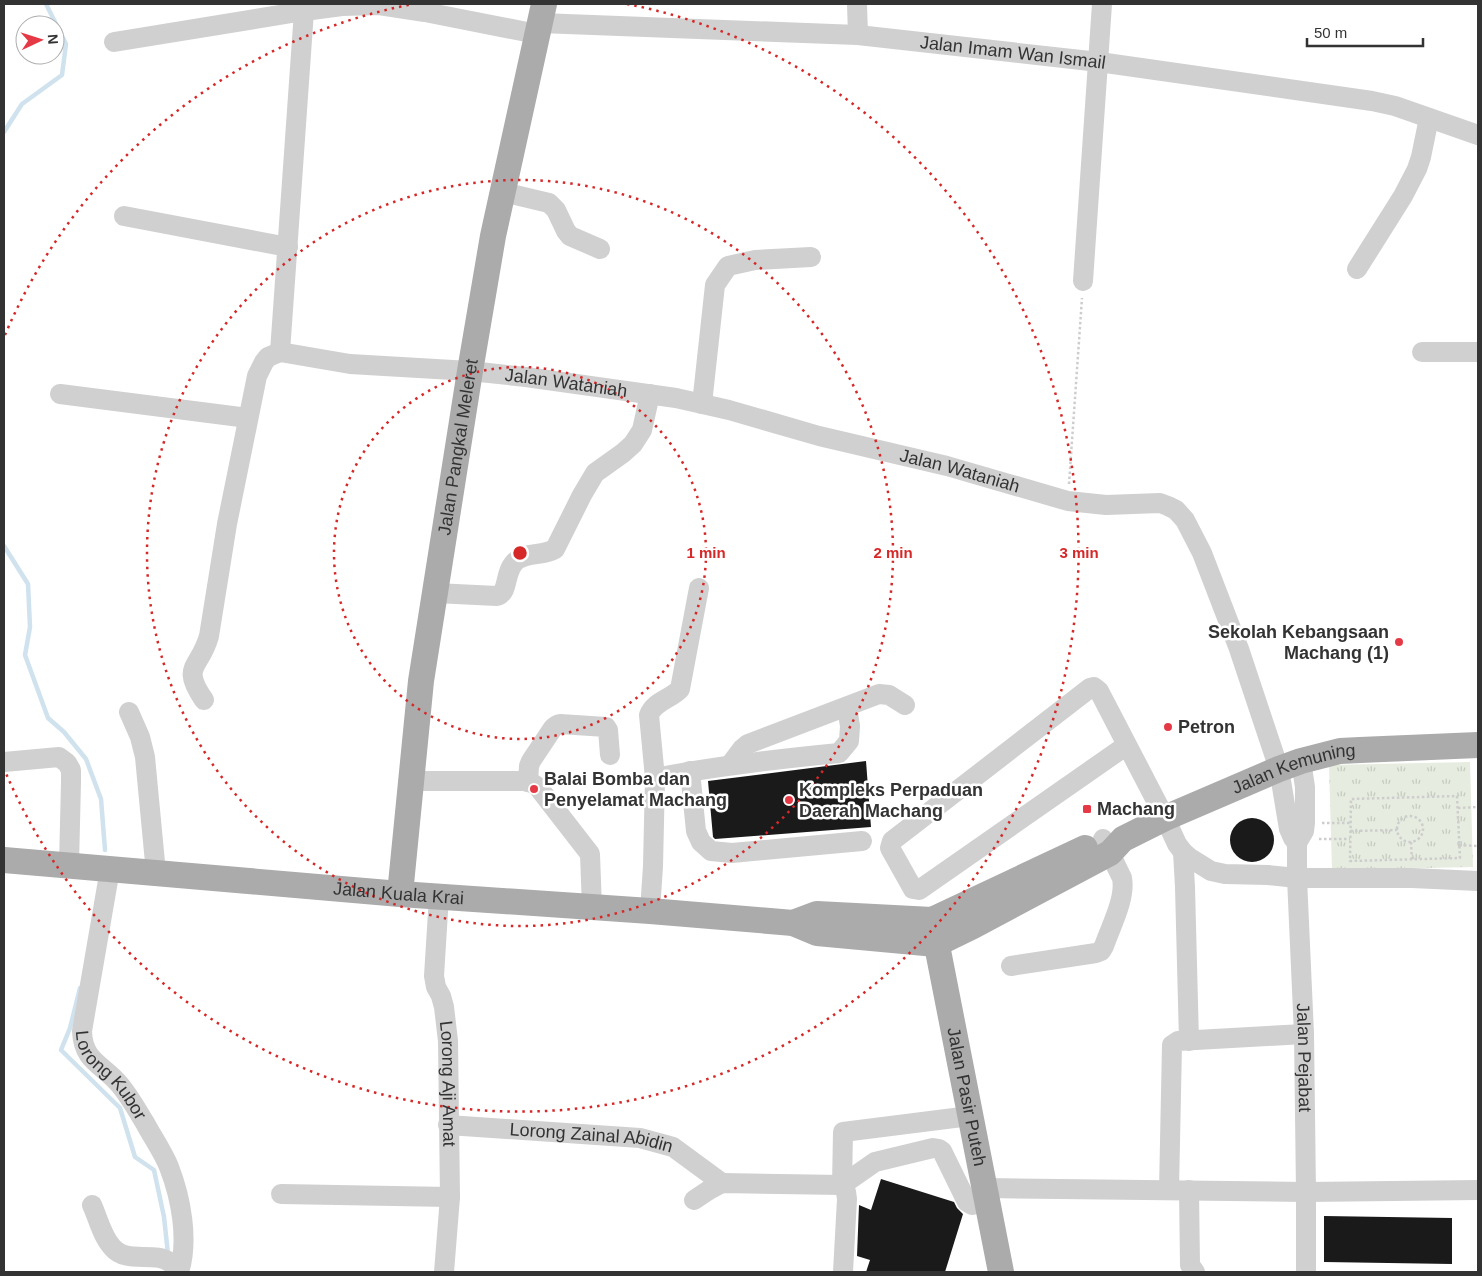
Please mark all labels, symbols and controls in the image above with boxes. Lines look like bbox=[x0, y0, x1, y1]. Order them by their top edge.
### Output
north arrow bbox=[15, 15, 65, 65]
scale bar bbox=[1307, 15, 1423, 47]
text: 50 m bbox=[1314, 24, 1347, 41]
street label: Jalan Imam Wan Ismail bbox=[919, 32, 1107, 73]
text: N bbox=[45, 33, 61, 45]
street label: Jalan Pangkal Meleret bbox=[434, 357, 482, 537]
street label: Jalan Wataniah bbox=[504, 365, 629, 401]
street label: Jalan Wataniah bbox=[898, 445, 1022, 497]
centre of rings bbox=[511, 544, 529, 562]
text: 1 min bbox=[686, 544, 726, 561]
text: 2 min bbox=[873, 544, 913, 561]
text: 3 min bbox=[1059, 544, 1099, 561]
place label: Sekolah Kebangsaan Machang (1) bbox=[1208, 622, 1389, 663]
marker: Sekolah Kebangsaan Machang (1) bbox=[1393, 636, 1405, 648]
place label: Petron bbox=[1178, 717, 1235, 737]
marker: Petron bbox=[1162, 721, 1174, 733]
street label: Jalan Kemuning bbox=[1229, 740, 1356, 798]
place label: Balai Bomba dan Penyelamat Machang bbox=[544, 769, 727, 810]
place label: Kompleks Perpaduan Daerah Machang bbox=[799, 780, 983, 821]
marker: Balai Bomba dan Penyelamat Machang bbox=[528, 783, 540, 795]
marker: Kompleks Perpaduan Daerah Machang bbox=[783, 794, 795, 806]
place label: Machang bbox=[1097, 799, 1175, 819]
marker: Machang bbox=[1081, 803, 1093, 815]
street label: Jalan Kuala Krai bbox=[332, 878, 465, 908]
street label: Jalan Pejabat bbox=[1293, 1003, 1315, 1112]
street label: Lorong Aji Amat bbox=[436, 1020, 459, 1147]
street label: Jalan Pasir Puteh bbox=[943, 1025, 990, 1168]
street label: Lorong Kubor bbox=[72, 1029, 151, 1123]
street label: Lorong Zainal Abidin bbox=[509, 1119, 675, 1157]

